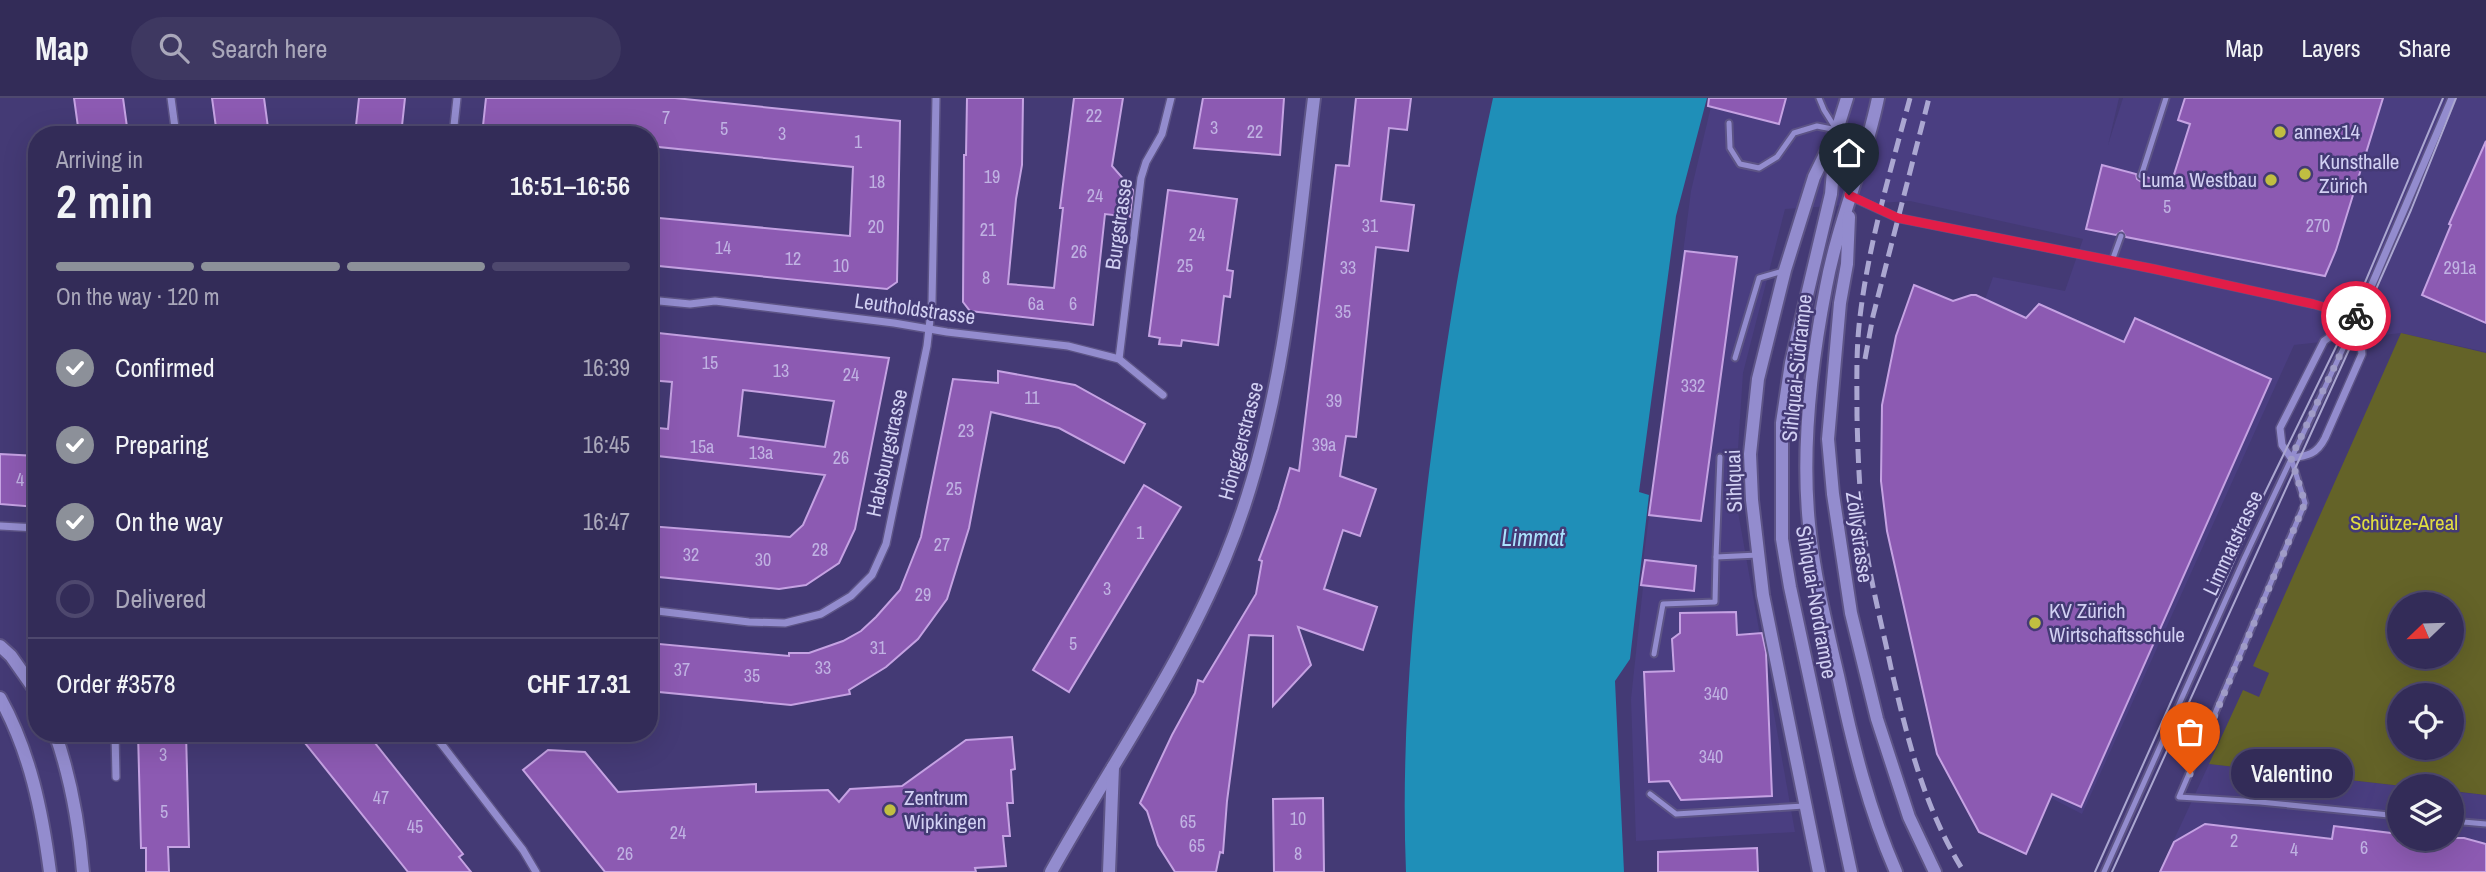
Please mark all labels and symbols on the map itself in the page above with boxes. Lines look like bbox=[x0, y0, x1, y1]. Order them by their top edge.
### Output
house number: 22 bbox=[1086, 103, 1102, 128]
house number: 7 bbox=[662, 105, 670, 130]
house number: 3 bbox=[1210, 115, 1218, 140]
house number: 5 bbox=[720, 116, 728, 141]
place label: annex14 bbox=[2294, 117, 2360, 146]
house number: 22 bbox=[1247, 119, 1263, 144]
house number: 3 bbox=[778, 121, 786, 146]
pin bbox=[1819, 123, 1879, 195]
marker: annex14 bbox=[2272, 124, 2288, 140]
house number: 1 bbox=[854, 129, 863, 154]
place label: Kunsthalle Zürich bbox=[2319, 147, 2399, 200]
house number: 19 bbox=[984, 164, 1000, 189]
place label: Luma Westbau bbox=[2141, 165, 2257, 194]
marker: Kunsthalle Zürich bbox=[2297, 166, 2313, 182]
house number: 18 bbox=[869, 169, 885, 194]
marker: Luma Westbau bbox=[2263, 172, 2279, 188]
street label: Burgstrasse bbox=[1098, 176, 1139, 271]
house number: 24 bbox=[1087, 183, 1103, 208]
house number: 5 bbox=[2163, 194, 2171, 219]
house number: 31 bbox=[1362, 213, 1379, 238]
house number: 270 bbox=[2306, 213, 2330, 238]
house number: 20 bbox=[868, 214, 884, 239]
house number: 21 bbox=[980, 217, 997, 242]
house number: 24 bbox=[1189, 222, 1205, 247]
house number: 14 bbox=[715, 235, 731, 260]
house number: 26 bbox=[1071, 239, 1087, 264]
house number: 12 bbox=[785, 246, 801, 271]
house number: 10 bbox=[833, 253, 849, 278]
house number: 25 bbox=[1177, 253, 1193, 278]
house number: 33 bbox=[1340, 255, 1356, 280]
house number: 291a bbox=[2444, 255, 2476, 280]
house number: 8 bbox=[982, 265, 990, 290]
courier bbox=[2321, 281, 2391, 351]
street label: Leutholdstrasse bbox=[853, 286, 977, 331]
house number: 6a bbox=[1028, 291, 1044, 316]
house number: 6 bbox=[1069, 291, 1077, 316]
street label: Sihlquai-Südrampe bbox=[1774, 293, 1819, 443]
house number: 35 bbox=[1335, 299, 1351, 324]
house number: 15 bbox=[702, 350, 718, 375]
house number: 13 bbox=[773, 358, 789, 383]
house number: 24 bbox=[843, 362, 859, 387]
house number: 332 bbox=[1681, 373, 1705, 398]
street label: Hönggerstrasse bbox=[1211, 378, 1270, 503]
house number: 11 bbox=[1024, 385, 1040, 410]
street label: Habsburgstrasse bbox=[859, 386, 914, 520]
house number: 39 bbox=[1326, 388, 1342, 413]
house number: 23 bbox=[958, 418, 974, 443]
house number: 39a bbox=[1312, 432, 1336, 457]
house number: 15a bbox=[690, 434, 714, 459]
house number: 13a bbox=[749, 440, 773, 465]
house number: 26 bbox=[833, 445, 849, 470]
street label: Sihlquai bbox=[1718, 449, 1749, 513]
house number: 4 bbox=[16, 467, 24, 492]
house number: 25 bbox=[946, 476, 962, 501]
street label: Limmatstrasse bbox=[2196, 485, 2270, 600]
street label: Zöllystrasse bbox=[1839, 489, 1880, 584]
park label: Schütze-Areal bbox=[2350, 508, 2458, 537]
house number: 1 bbox=[1136, 520, 1145, 545]
water label: Limmat bbox=[1502, 522, 1565, 553]
street label: Sihlquai-Nordrampe bbox=[1789, 523, 1844, 681]
house number: 27 bbox=[934, 532, 950, 557]
house number: 28 bbox=[812, 537, 828, 562]
house number: 32 bbox=[683, 542, 699, 567]
house number: 30 bbox=[755, 547, 771, 572]
house number: 3 bbox=[1103, 576, 1111, 601]
house number: 29 bbox=[915, 582, 931, 607]
north arrow bbox=[2387, 592, 2464, 668]
place label: KV Zürich Wirtschaftsschule bbox=[2049, 596, 2185, 649]
marker: KV Zürich Wirtschaftsschule bbox=[2027, 615, 2043, 631]
house number: 5 bbox=[1069, 631, 1077, 656]
house number: 31 bbox=[870, 635, 887, 660]
house number: 33 bbox=[815, 655, 831, 680]
house number: 37 bbox=[674, 657, 690, 682]
house number: 35 bbox=[744, 663, 760, 688]
house number: 340 bbox=[1704, 681, 1728, 706]
pin bbox=[2160, 702, 2220, 774]
house number: 3 bbox=[159, 742, 167, 767]
house number: 340 bbox=[1699, 744, 1723, 769]
callout: Valentino bbox=[2232, 750, 2354, 798]
place label: Zentrum Wipkingen bbox=[904, 783, 986, 836]
house number: 47 bbox=[373, 785, 389, 810]
house number: 5 bbox=[160, 799, 168, 824]
marker: Zentrum Wipkingen bbox=[882, 802, 898, 818]
house number: 10 bbox=[1290, 806, 1306, 831]
house number: 65 bbox=[1180, 809, 1196, 834]
house number: 45 bbox=[407, 814, 423, 839]
house number: 24 bbox=[670, 820, 686, 845]
house number: 2 bbox=[2230, 828, 2238, 853]
house number: 65 bbox=[1189, 833, 1205, 858]
house number: 6 bbox=[2360, 835, 2368, 860]
house number: 4 bbox=[2290, 837, 2298, 862]
house number: 26 bbox=[617, 841, 633, 866]
house number: 8 bbox=[1294, 841, 1302, 866]

